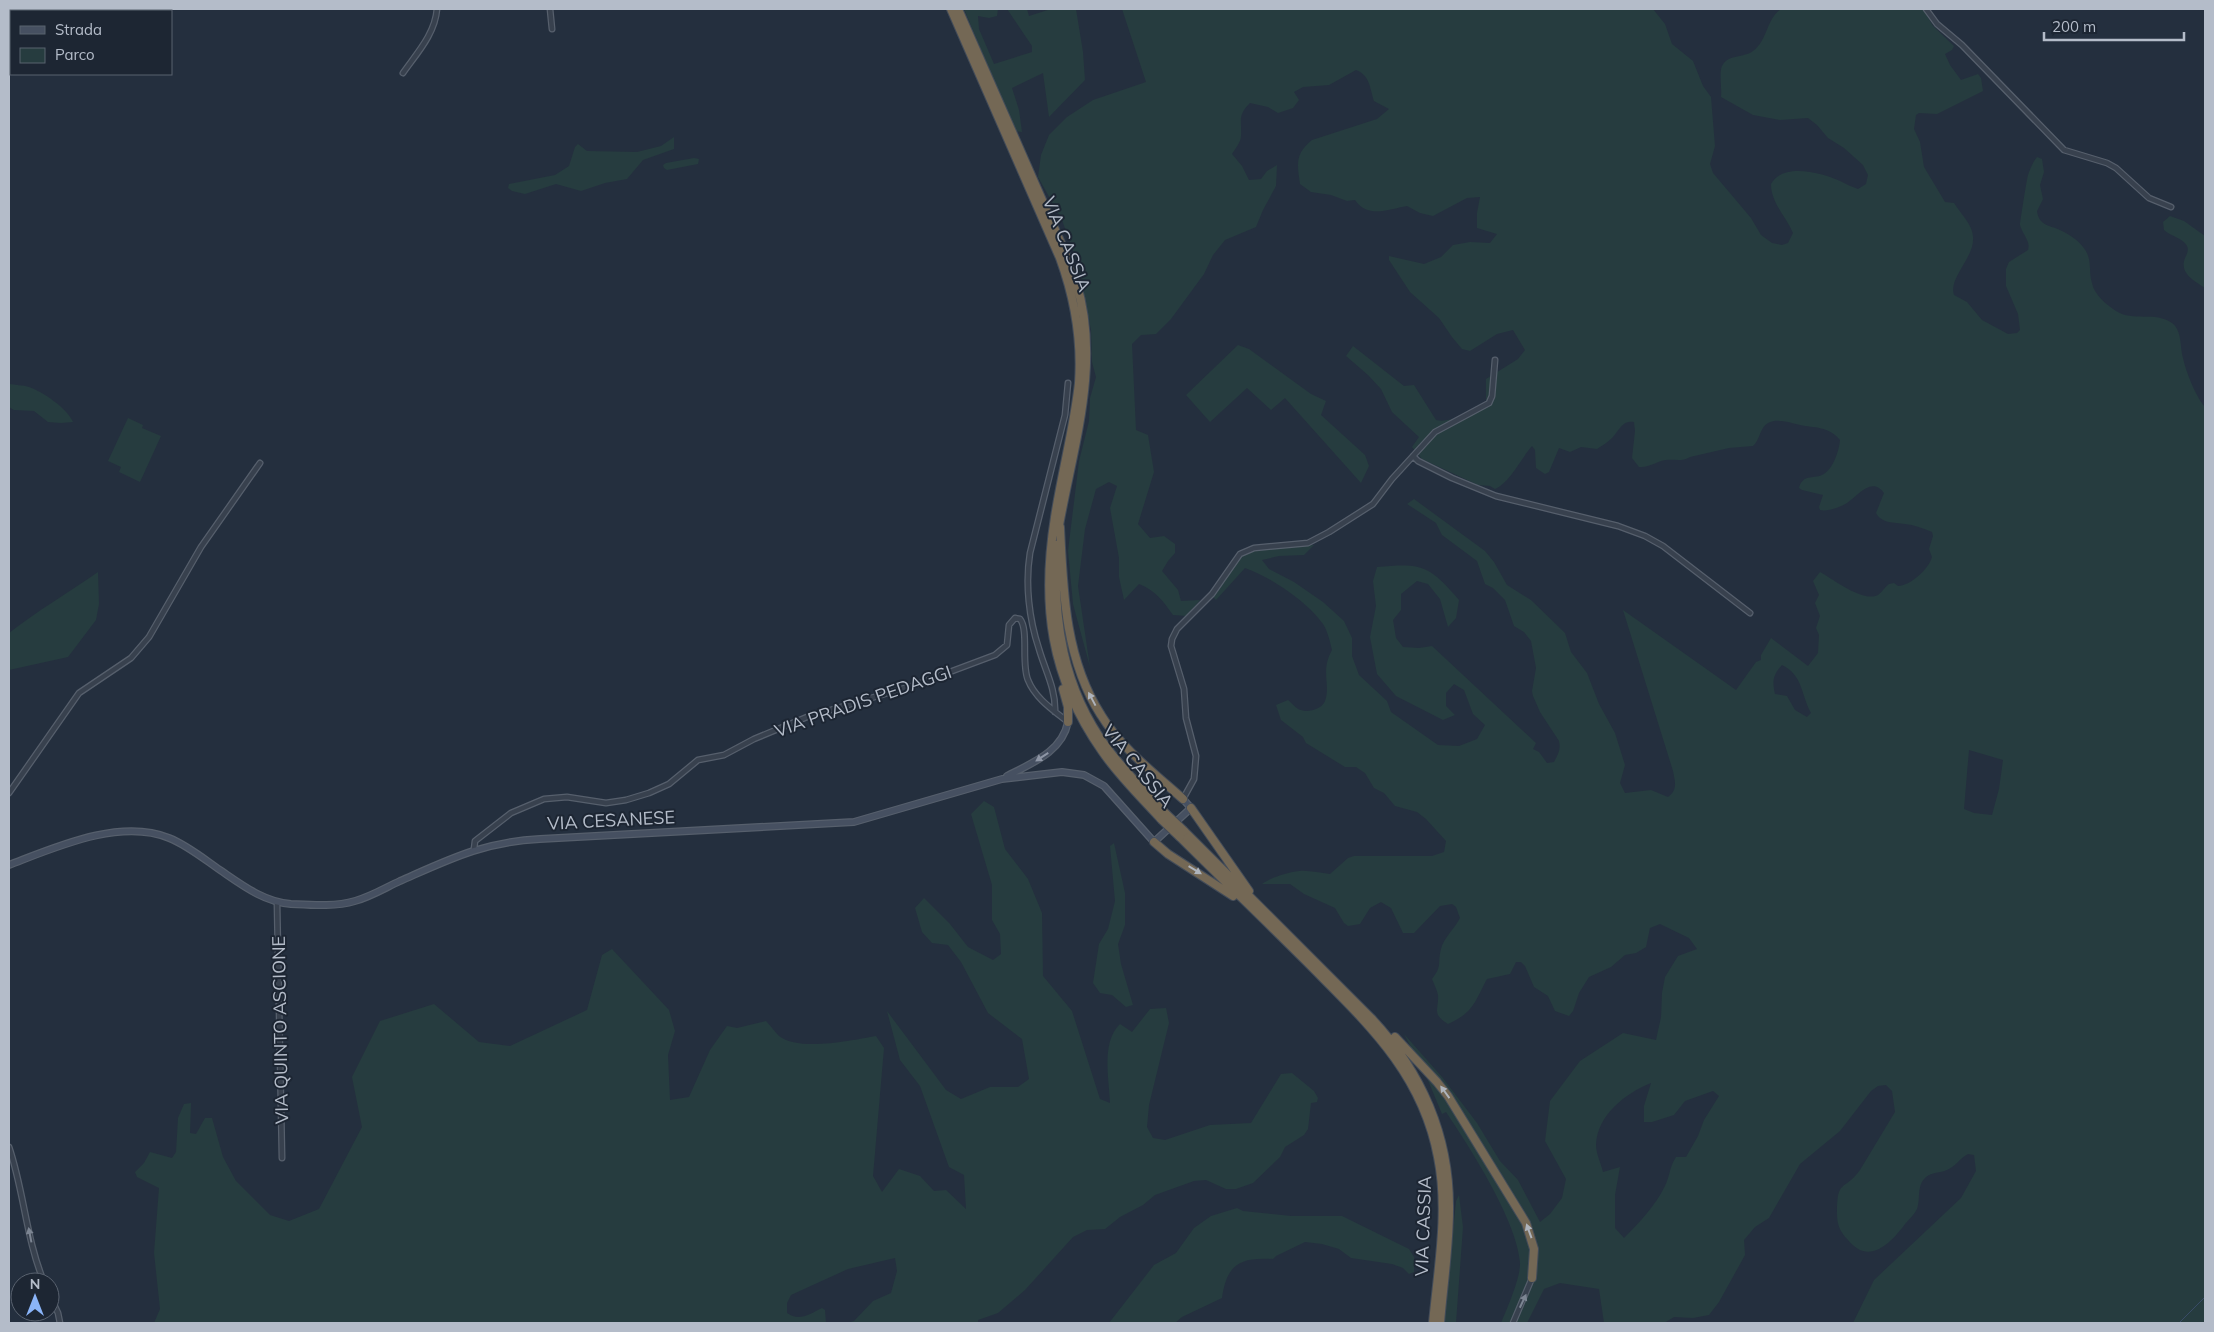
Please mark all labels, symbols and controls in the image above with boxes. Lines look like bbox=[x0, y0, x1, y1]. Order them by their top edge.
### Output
legend bbox=[10, 10, 172, 75]
scale bar bbox=[2044, 10, 2184, 42]
text: 200 m bbox=[2052, 17, 2096, 36]
text: Strada bbox=[55, 20, 102, 39]
text: Parco bbox=[55, 45, 95, 64]
street label: VIA CASSIA bbox=[1037, 193, 1097, 295]
street label: VIA PRADIS PEDAGGI bbox=[771, 660, 955, 742]
one-way arrow bbox=[1088, 692, 1096, 706]
street label: VIA CASSIA bbox=[1097, 720, 1179, 812]
one-way arrow bbox=[1035, 752, 1049, 762]
street label: VIA CESANESE bbox=[547, 805, 675, 835]
one-way arrow bbox=[1188, 865, 1201, 874]
street label: VIA QUINTO ASCIONE bbox=[267, 936, 293, 1124]
one-way arrow bbox=[1439, 1086, 1450, 1099]
street label: VIA CASSIA bbox=[1410, 1175, 1436, 1277]
one-way arrow bbox=[1525, 1223, 1532, 1238]
one-way arrow bbox=[26, 1227, 34, 1243]
north arrow bbox=[10, 1272, 60, 1322]
text: N bbox=[30, 1275, 40, 1293]
one-way arrow bbox=[1519, 1294, 1527, 1308]

